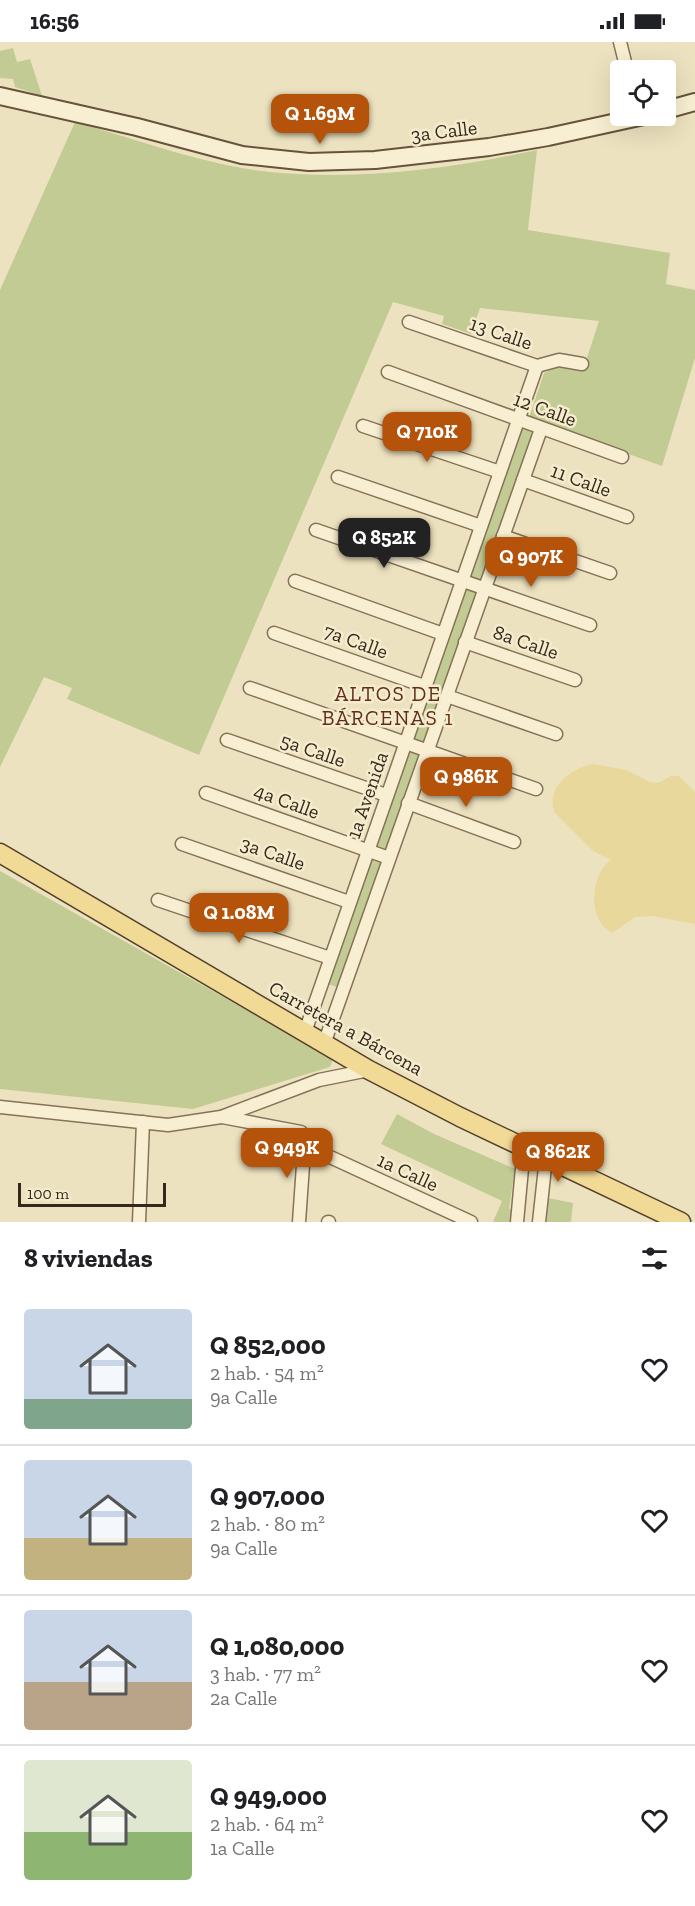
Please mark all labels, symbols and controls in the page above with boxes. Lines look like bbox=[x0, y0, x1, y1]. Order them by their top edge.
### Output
text: 16:56 bbox=[30, 8, 79, 35]
map controls bbox=[610, 60, 676, 126]
button: locate bbox=[610, 60, 676, 126]
pin: Q 1.69M bbox=[265, 94, 375, 145]
text: Q 1.69M bbox=[285, 101, 355, 125]
street label: 3a Calle bbox=[409, 115, 479, 147]
street label: 13 Calle bbox=[467, 311, 535, 355]
street label: 12 Calle bbox=[510, 387, 580, 431]
pin: Q 710K bbox=[378, 412, 476, 463]
text: Q 710K bbox=[396, 419, 458, 443]
street label: 11 Calle bbox=[548, 458, 614, 502]
pin: Q 852K bbox=[335, 518, 433, 569]
text: Q 852K bbox=[352, 525, 416, 549]
pin: Q 907K bbox=[482, 537, 580, 588]
text: Q 907K bbox=[499, 544, 563, 568]
street label: 7a Calle bbox=[321, 618, 391, 664]
street label: 8a Calle bbox=[490, 620, 562, 664]
district label: ALTOS DE BÁRCENAS 1 bbox=[322, 681, 454, 730]
street label: 5a Calle bbox=[277, 728, 349, 772]
street label: 1a Avenida bbox=[341, 748, 393, 842]
pin: Q 986K bbox=[417, 757, 515, 808]
text: Q 986K bbox=[434, 764, 498, 788]
street label: 4a Calle bbox=[251, 778, 323, 824]
street label: 3a Calle bbox=[238, 831, 308, 875]
pin: Q 1.08M bbox=[184, 893, 294, 944]
text: Q 1.08M bbox=[203, 900, 275, 924]
street label: Carretera a Bárcena bbox=[265, 976, 427, 1080]
pin: Q 949K bbox=[238, 1128, 336, 1179]
pin: Q 862K bbox=[509, 1132, 607, 1183]
text: Q 949K bbox=[255, 1135, 319, 1159]
text: Q 862K bbox=[526, 1139, 590, 1163]
street label: 1a Calle bbox=[374, 1147, 442, 1197]
scale bar bbox=[18, 1180, 166, 1208]
text: 100 m bbox=[27, 1184, 69, 1203]
text: 8 viviendas bbox=[24, 1242, 153, 1274]
icon: filters bbox=[638, 1242, 671, 1275]
text: Q 852,000 bbox=[210, 1329, 326, 1361]
icon: home bbox=[72, 1333, 144, 1405]
icon: heart bbox=[638, 1353, 671, 1386]
text: 2 hab. · 54 m² bbox=[210, 1361, 324, 1385]
text: 9a Calle bbox=[210, 1385, 277, 1409]
text: Q 907,000 bbox=[210, 1480, 325, 1512]
icon: home bbox=[72, 1484, 144, 1556]
icon: heart bbox=[638, 1504, 671, 1537]
text: 2 hab. · 80 m² bbox=[210, 1512, 325, 1536]
text: 9a Calle bbox=[210, 1536, 277, 1560]
text: Q 1,080,000 bbox=[210, 1630, 344, 1662]
icon: home bbox=[72, 1634, 144, 1706]
icon: heart bbox=[638, 1654, 671, 1687]
text: 3 hab. · 77 m² bbox=[210, 1662, 321, 1686]
text: 2a Calle bbox=[210, 1686, 277, 1710]
text: Q 949,000 bbox=[210, 1780, 327, 1812]
icon: home bbox=[72, 1784, 144, 1856]
icon: heart bbox=[638, 1804, 671, 1837]
text: 2 hab. · 64 m² bbox=[210, 1812, 324, 1836]
text: 1a Calle bbox=[210, 1836, 275, 1860]

